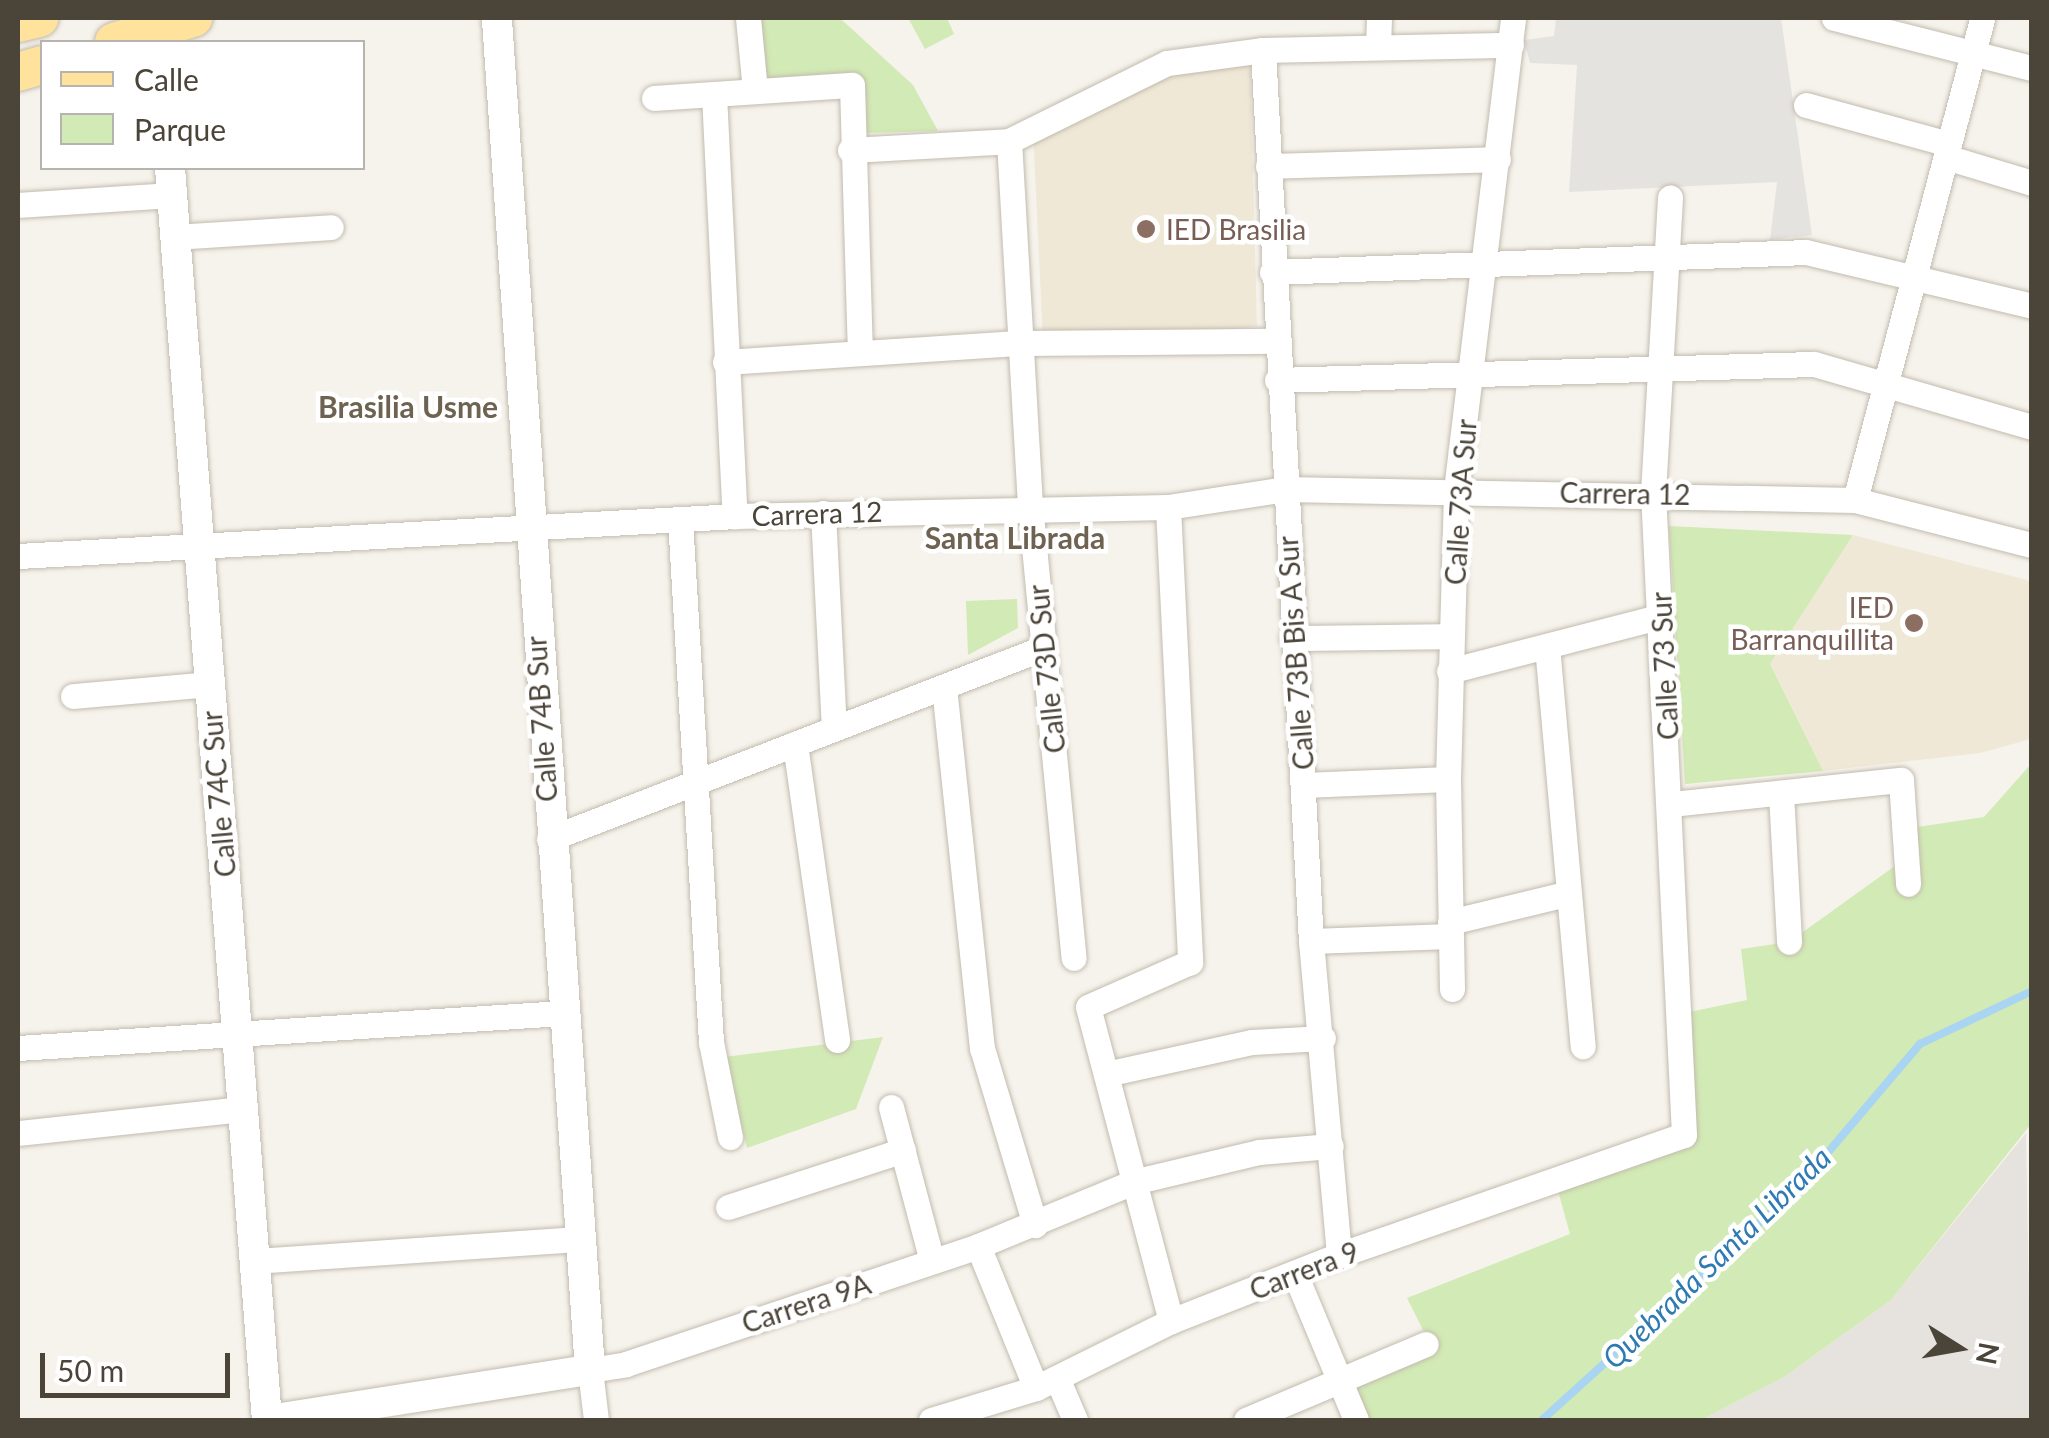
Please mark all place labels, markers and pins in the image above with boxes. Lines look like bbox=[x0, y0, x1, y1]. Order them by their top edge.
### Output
place label: IED Brasilia bbox=[1166, 212, 1306, 246]
marker: IED Brasilia bbox=[1135, 218, 1157, 240]
place label: IED Barranquillita bbox=[1731, 590, 1894, 656]
marker: IED Barranquillita bbox=[1903, 612, 1925, 634]

